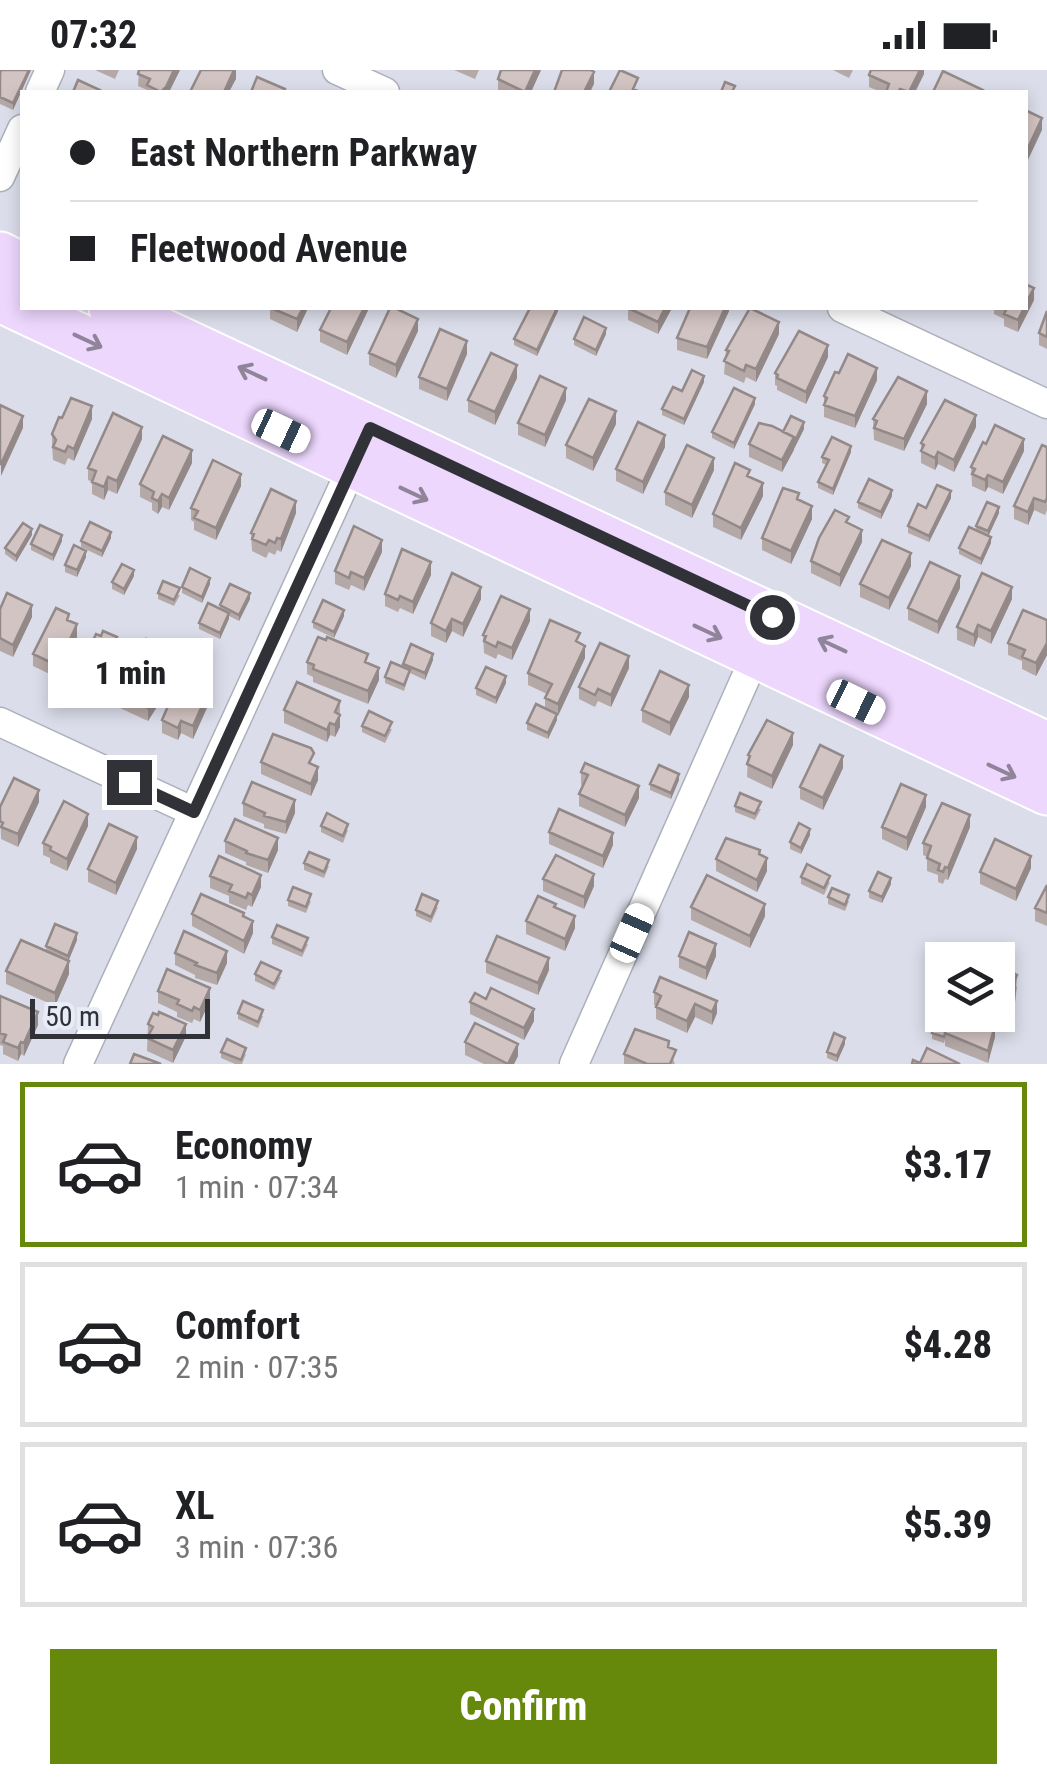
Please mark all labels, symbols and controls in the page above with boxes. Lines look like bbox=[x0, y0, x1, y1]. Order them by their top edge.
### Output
text: 07:32 bbox=[50, 13, 137, 57]
text: East Northern Parkway bbox=[130, 131, 477, 175]
text: Fleetwood Avenue bbox=[130, 227, 408, 271]
one-way arrow bbox=[72, 332, 102, 351]
one-way arrow bbox=[238, 363, 268, 382]
car bbox=[247, 405, 315, 457]
one-way arrow bbox=[398, 485, 428, 504]
route start bbox=[750, 595, 795, 640]
one-way arrow bbox=[692, 624, 722, 643]
one-way arrow bbox=[818, 634, 848, 653]
callout: 1 min bbox=[46, 637, 212, 707]
text: 1 min bbox=[95, 654, 166, 692]
car bbox=[822, 675, 890, 729]
route end bbox=[107, 760, 152, 805]
one-way arrow bbox=[986, 762, 1016, 781]
car bbox=[606, 899, 658, 967]
map controls bbox=[925, 942, 1015, 1032]
button: layers bbox=[925, 942, 1015, 1032]
scale bar bbox=[30, 994, 210, 1038]
text: 50 m bbox=[45, 1000, 100, 1033]
icon: car bbox=[55, 1120, 145, 1210]
text: Economy bbox=[175, 1124, 312, 1168]
text: $3.17 bbox=[903, 1143, 992, 1187]
text: 1 min · 07:34 bbox=[175, 1168, 338, 1206]
icon: car bbox=[55, 1300, 145, 1390]
text: Comfort bbox=[175, 1304, 300, 1348]
text: $4.28 bbox=[903, 1323, 992, 1367]
text: 2 min · 07:35 bbox=[175, 1348, 338, 1386]
icon: car bbox=[55, 1480, 145, 1570]
text: XL bbox=[175, 1484, 214, 1528]
text: $5.39 bbox=[903, 1503, 992, 1547]
text: 3 min · 07:36 bbox=[175, 1528, 338, 1566]
button: Confirm bbox=[50, 1649, 997, 1764]

